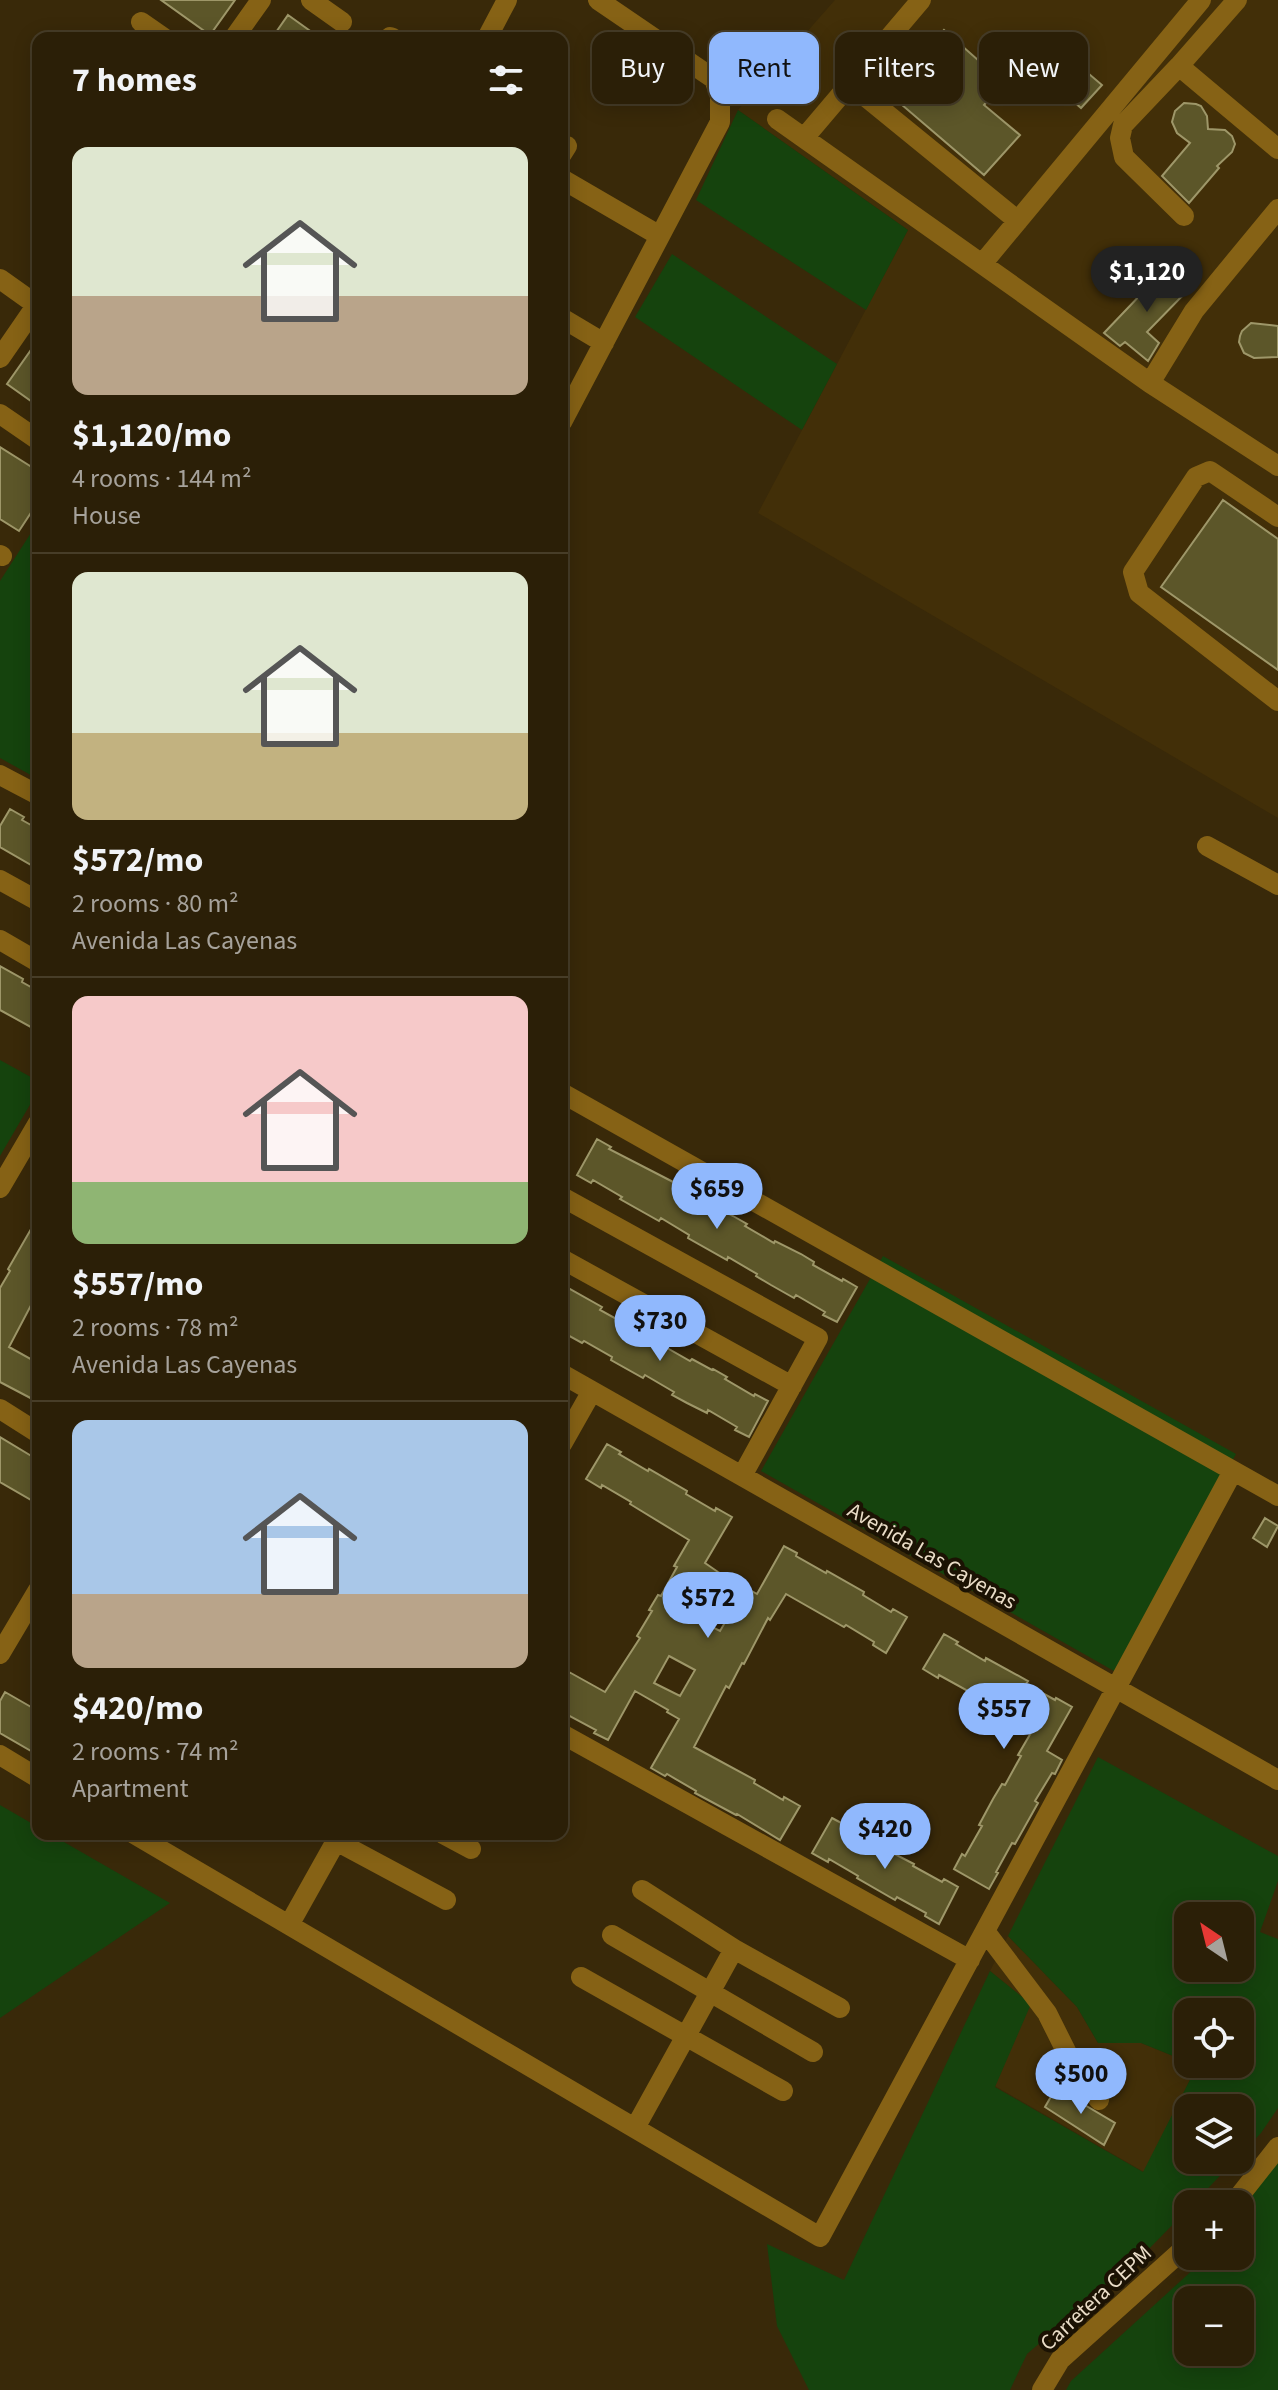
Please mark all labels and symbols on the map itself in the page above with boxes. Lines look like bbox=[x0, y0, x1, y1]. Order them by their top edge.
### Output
pin: $1,120 bbox=[1082, 246, 1212, 314]
pin: $659 bbox=[670, 1163, 764, 1231]
pin: $730 bbox=[613, 1295, 707, 1363]
street label: Avenida Las Cayenas bbox=[841, 1495, 1023, 1617]
pin: $572 bbox=[661, 1572, 755, 1640]
pin: $557 bbox=[957, 1683, 1051, 1751]
pin: $420 bbox=[838, 1803, 932, 1871]
north arrow bbox=[1174, 1902, 1254, 1982]
pin: $500 bbox=[1034, 2048, 1128, 2116]
street label: Carretera CEPM bbox=[1033, 2238, 1159, 2358]

